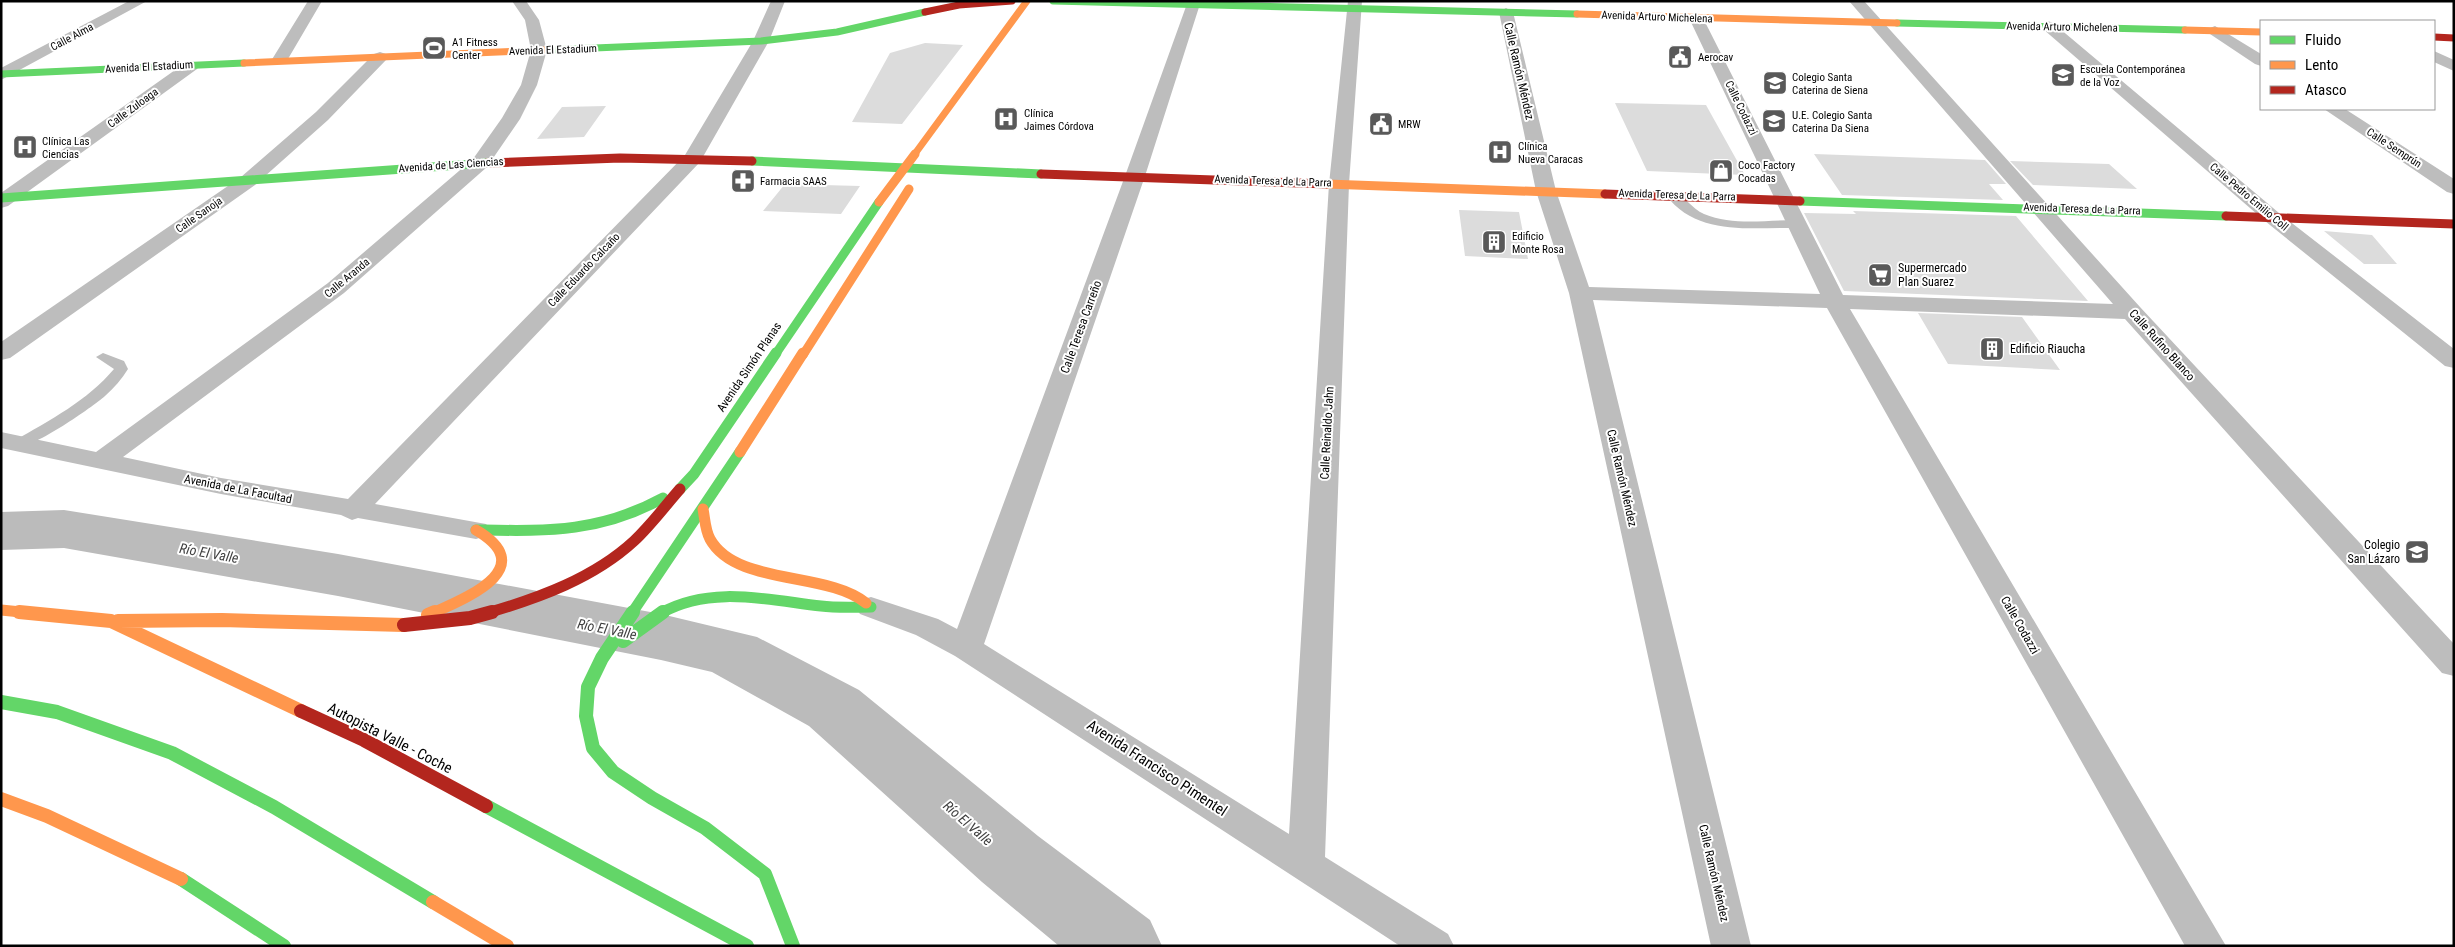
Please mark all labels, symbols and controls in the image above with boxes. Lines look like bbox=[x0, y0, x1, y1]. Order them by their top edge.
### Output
street label: Avenida Arturo Michelena bbox=[1601, 9, 1713, 25]
street label: Calle Alma bbox=[48, 20, 96, 54]
street label: Avenida Arturo Michelena bbox=[2006, 20, 2118, 34]
legend bbox=[2260, 20, 2435, 110]
street label: Calle Ramón Méndez bbox=[1501, 21, 1537, 121]
text: Fluido bbox=[2305, 31, 2341, 49]
sports icon: A1 Fitness Center bbox=[421, 35, 447, 61]
place label: A1 Fitness Center bbox=[452, 36, 498, 62]
street label: Avenida El Estadium bbox=[509, 42, 597, 58]
public building icon: Aerocav bbox=[1667, 44, 1693, 70]
place label: Aerocav bbox=[1698, 51, 1734, 64]
text: Lento bbox=[2305, 56, 2338, 74]
street label: Avenida El Estadium bbox=[105, 58, 193, 76]
school or university icon: Escuela Contemporánea de la Voz bbox=[2050, 62, 2076, 88]
place label: Escuela Contemporánea de la Voz bbox=[2080, 63, 2185, 89]
school or university icon: Colegio Santa Caterina de Siena bbox=[1762, 70, 1788, 96]
place label: Colegio Santa Caterina de Siena bbox=[1792, 71, 1868, 97]
street label: Calle Codazzi bbox=[1722, 79, 1760, 137]
text: Atasco bbox=[2305, 81, 2346, 99]
street label: Calle Zuloaga bbox=[105, 85, 161, 131]
hospital icon: Clínica Jaimes Córdova bbox=[993, 106, 1019, 132]
place label: Clínica Jaimes Córdova bbox=[1024, 107, 1094, 133]
school or university icon: U.E. Colegio Santa Caterina Da Siena bbox=[1761, 108, 1787, 134]
place label: U.E. Colegio Santa Caterina Da Siena bbox=[1792, 109, 1872, 135]
public building icon: MRW bbox=[1368, 111, 1394, 137]
place label: MRW bbox=[1398, 118, 1421, 131]
street label: Calle Semprún bbox=[2364, 125, 2424, 171]
hospital icon: Clínica Las Ciencias bbox=[12, 134, 38, 160]
place label: Clínica Las Ciencias bbox=[42, 135, 90, 161]
hospital icon: Clínica Nueva Caracas bbox=[1487, 139, 1513, 165]
place label: Clínica Nueva Caracas bbox=[1518, 140, 1583, 166]
street label: Avenida de Las Ciencias bbox=[398, 155, 504, 175]
shop icon: Coco Factory Cocadas bbox=[1708, 158, 1734, 184]
place label: Coco Factory Cocadas bbox=[1738, 159, 1795, 185]
street label: Calle Pedro Emilio Coll bbox=[2207, 160, 2291, 234]
pharmacy icon: Farmacia SAAS bbox=[730, 168, 756, 194]
street label: Avenida Teresa de La Parra bbox=[1214, 172, 1332, 190]
place label: Farmacia SAAS bbox=[760, 175, 827, 188]
street label: Avenida Teresa de La Parra bbox=[1618, 186, 1736, 204]
street label: Calle Sanoja bbox=[173, 194, 225, 236]
street label: Avenida Teresa de La Parra bbox=[2023, 200, 2141, 218]
building icon: Edificio Monte Rosa bbox=[1481, 229, 1507, 255]
street label: Calle Eduardo Calcaño bbox=[545, 230, 623, 310]
place label: Edificio Monte Rosa bbox=[1512, 230, 1564, 256]
street label: Calle Aranda bbox=[322, 255, 372, 301]
place label: Supermercado Plan Suarez bbox=[1898, 261, 1967, 289]
supermarket icon: Supermercado Plan Suarez bbox=[1867, 262, 1893, 288]
street label: Calle Teresa Carreño bbox=[1058, 279, 1104, 375]
street label: Calle Rufino Blanco bbox=[2126, 306, 2198, 384]
street label: Avenida Simón Planas bbox=[714, 320, 784, 414]
building icon: Edificio Riaucha bbox=[1979, 336, 2005, 362]
place label: Edificio Riaucha bbox=[2010, 342, 2086, 356]
street label: Calle Reinaldo Jahn bbox=[1318, 386, 1336, 480]
street label: Calle Ramón Méndez bbox=[1604, 428, 1640, 528]
street label: Avenida de La Facultad bbox=[183, 472, 293, 506]
place label: Colegio San Lázaro bbox=[2347, 538, 2400, 566]
school or university icon: Colegio San Lázaro bbox=[2404, 539, 2430, 565]
water label: Río El Valle bbox=[178, 540, 240, 566]
street label: Calle Codazzi bbox=[1998, 594, 2042, 656]
water label: Río El Valle bbox=[576, 615, 638, 643]
street label: Autopista Valle - Coche bbox=[325, 699, 455, 777]
street label: Avenida Francisco Pimentel bbox=[1084, 716, 1230, 820]
water label: Río El Valle bbox=[940, 797, 996, 849]
street label: Calle Ramón Méndez bbox=[1696, 823, 1732, 923]

